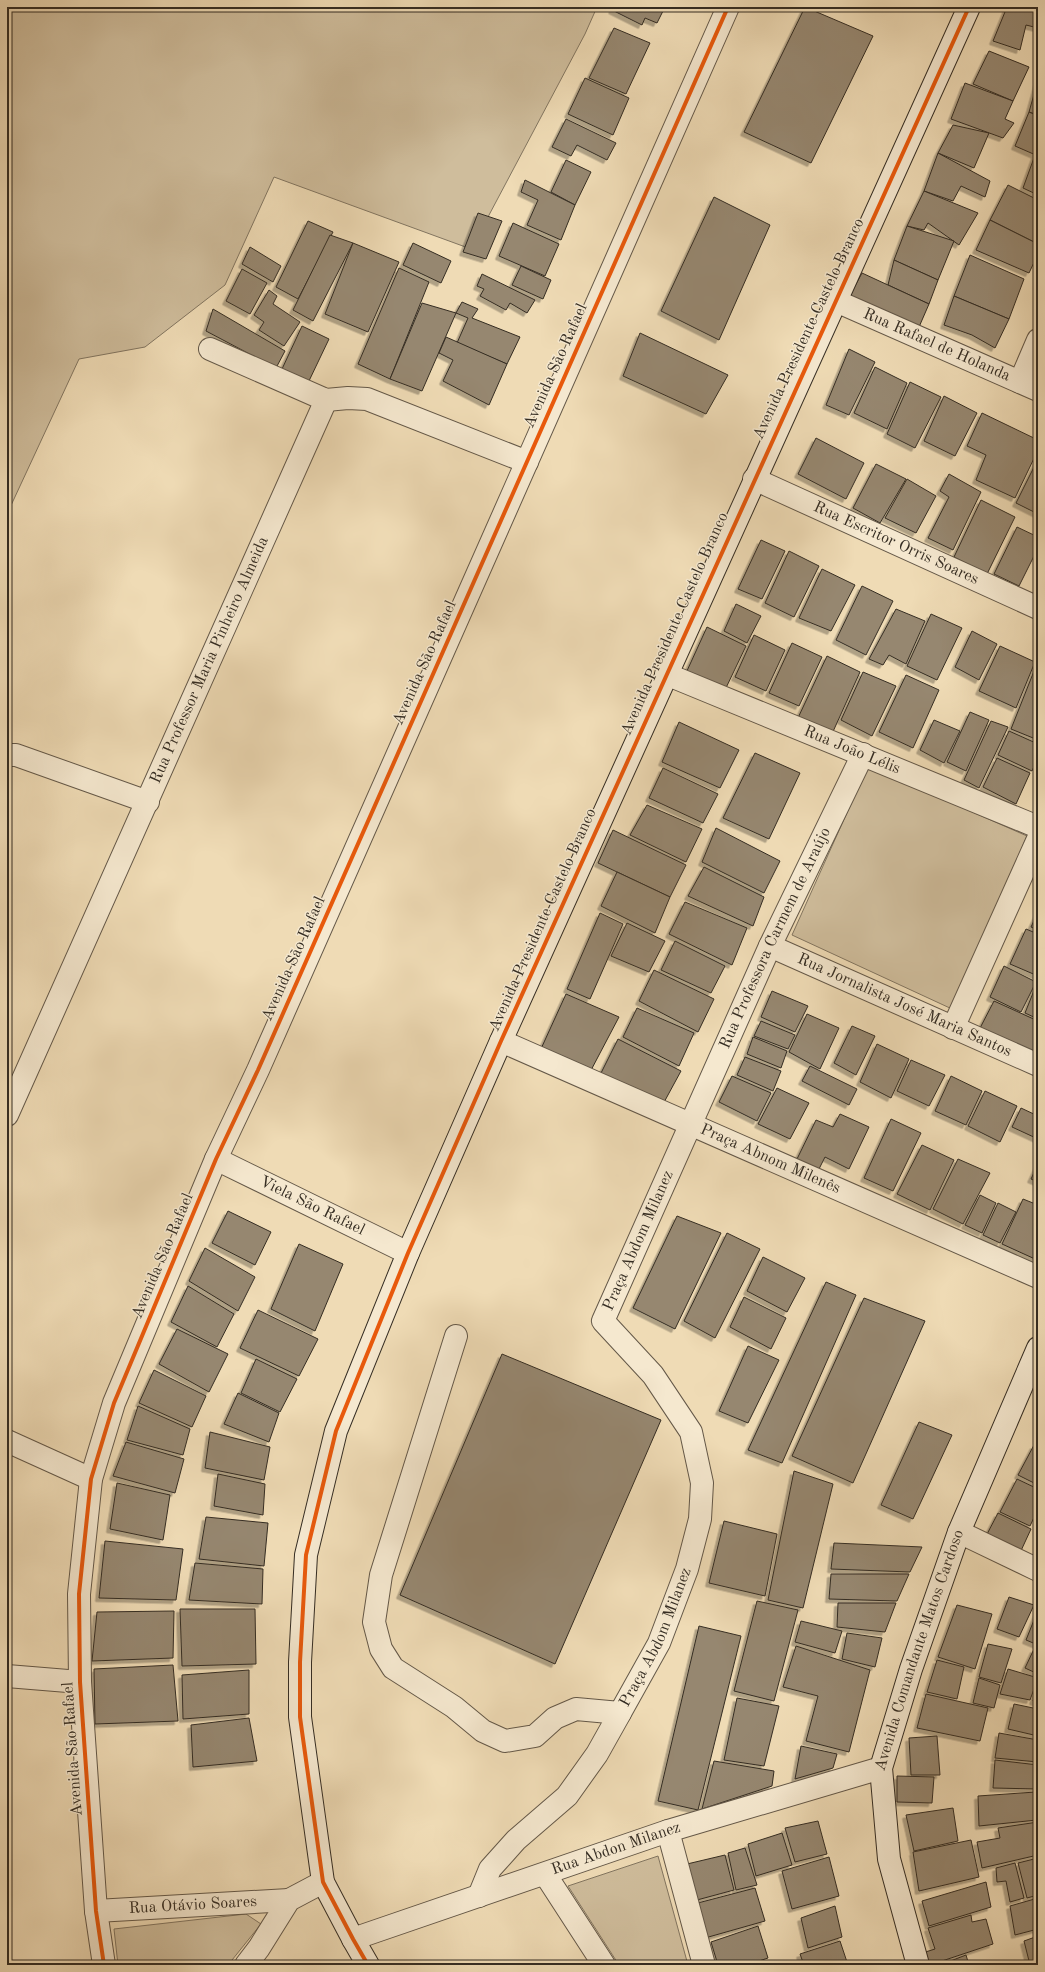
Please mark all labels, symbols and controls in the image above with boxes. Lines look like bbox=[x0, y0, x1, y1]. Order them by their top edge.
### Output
street label: Avenida Presidente Castelo Branco bbox=[751, 216, 867, 442]
street label: Avenida São Rafael bbox=[521, 301, 591, 431]
street label: Rua Rafael de Holanda bbox=[861, 306, 1013, 385]
street label: Rua Escritor Orris Soares bbox=[811, 499, 981, 588]
street label: Avenida Presidente Castelo Branco bbox=[618, 510, 732, 738]
street label: Rua Professor Maria Pinheiro Almeida bbox=[148, 534, 272, 786]
street label: Avenida São Rafael bbox=[390, 598, 460, 728]
street label: Rua João Lélis bbox=[801, 723, 903, 777]
street label: Avenida Presidente Castelo Branco bbox=[486, 806, 600, 1034]
street label: Rua Professora Carmem de Araújo bbox=[717, 825, 834, 1051]
street label: Avenida São Rafael bbox=[259, 894, 329, 1024]
street label: Rua Jornalista José Maria Santos bbox=[795, 951, 1014, 1060]
street label: Praça Abnom Milenês bbox=[698, 1122, 843, 1197]
street label: Praça Abdom Milanez bbox=[601, 1168, 677, 1313]
street label: Viela São Rafael bbox=[257, 1174, 367, 1238]
street label: Avenida São Rafael bbox=[129, 1191, 197, 1321]
street label: Avenida Comandante Matos Cardoso bbox=[873, 1528, 967, 1773]
street label: Praça Abdom Milanez bbox=[617, 1566, 695, 1710]
street label: Avenida São Rafael bbox=[60, 1681, 86, 1817]
street label: Rua Abdon Milanez bbox=[549, 1820, 682, 1878]
street label: Rua Otávio Soares bbox=[128, 1894, 257, 1917]

